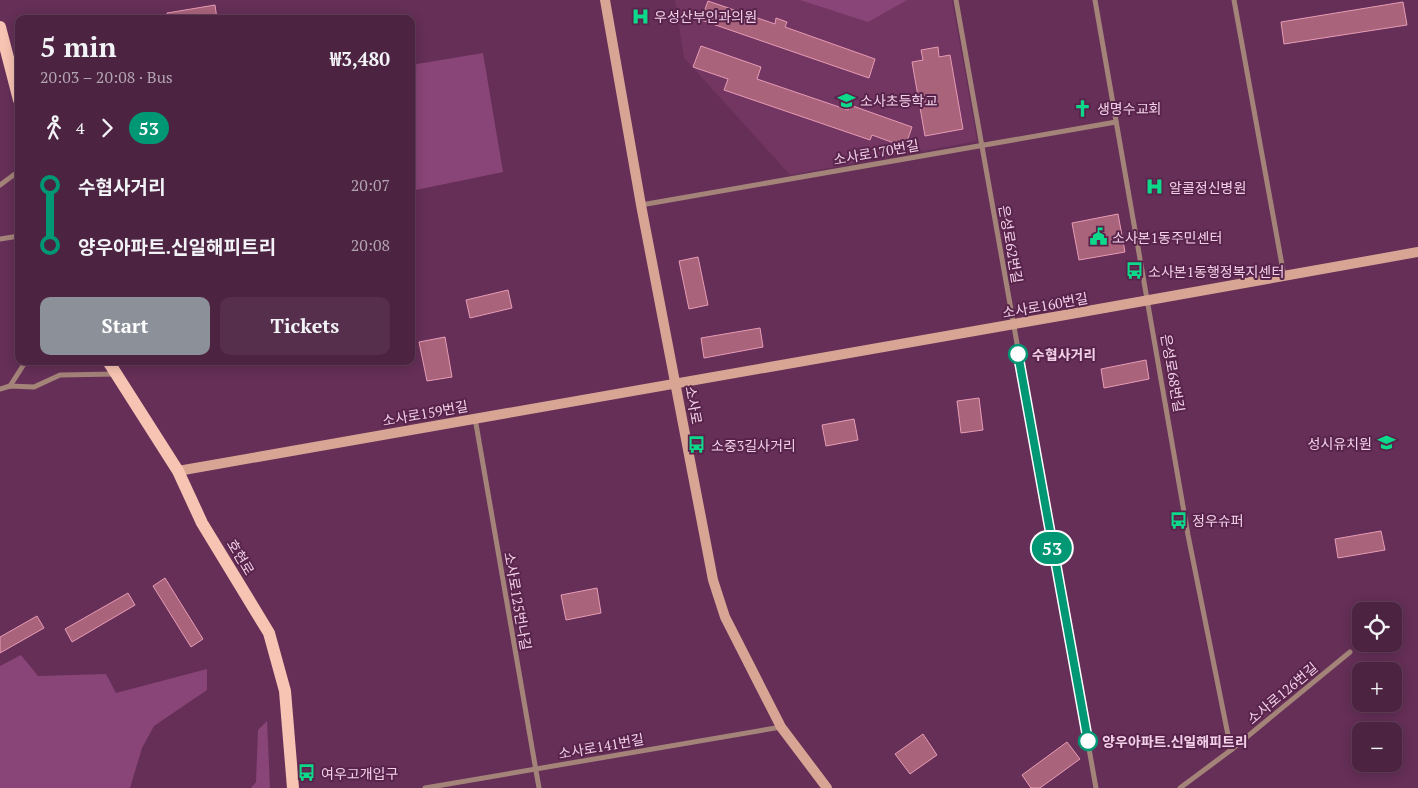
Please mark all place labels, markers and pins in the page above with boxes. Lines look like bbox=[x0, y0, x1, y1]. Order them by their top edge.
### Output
hospital icon: 우성산부인과의원 bbox=[630, 6, 650, 26]
place label: 우성산부인과의원 bbox=[654, 7, 757, 26]
school or university icon: 소사초등학교 bbox=[836, 90, 856, 110]
place label: 소사초등학교 bbox=[860, 91, 937, 110]
church icon: 생명수교회 bbox=[1073, 98, 1093, 118]
place label: 생명수교회 bbox=[1097, 99, 1161, 118]
hospital icon: 알콜정신병원 bbox=[1145, 177, 1165, 197]
place label: 알콜정신병원 bbox=[1169, 178, 1246, 197]
public building icon: 소사본1동주민센터 bbox=[1088, 227, 1108, 247]
place label: 소사본1동주민센터 bbox=[1112, 228, 1223, 247]
bus stop icon: 소사본1동행정복지센터 bbox=[1124, 261, 1144, 281]
place label: 소사본1동행정복지센터 bbox=[1148, 262, 1284, 281]
marker: 수협사거리 bbox=[1008, 344, 1028, 364]
place label: 수협사거리 bbox=[1032, 345, 1096, 364]
school or university icon: 성시유치원 bbox=[1376, 433, 1396, 453]
place label: 성시유치원 bbox=[1308, 434, 1372, 453]
bus stop icon: 소중3길사거리 bbox=[687, 435, 707, 455]
place label: 소중3길사거리 bbox=[711, 436, 796, 455]
bus stop icon: 정우슈퍼 bbox=[1168, 510, 1188, 530]
place label: 정우슈퍼 bbox=[1192, 511, 1244, 530]
marker: 양우아파트.신일해피트리 bbox=[1078, 731, 1098, 751]
place label: 양우아파트.신일해피트리 bbox=[1102, 732, 1248, 751]
bus stop icon: 여우고개입구 bbox=[297, 763, 317, 783]
place label: 여우고개입구 bbox=[321, 764, 398, 783]

